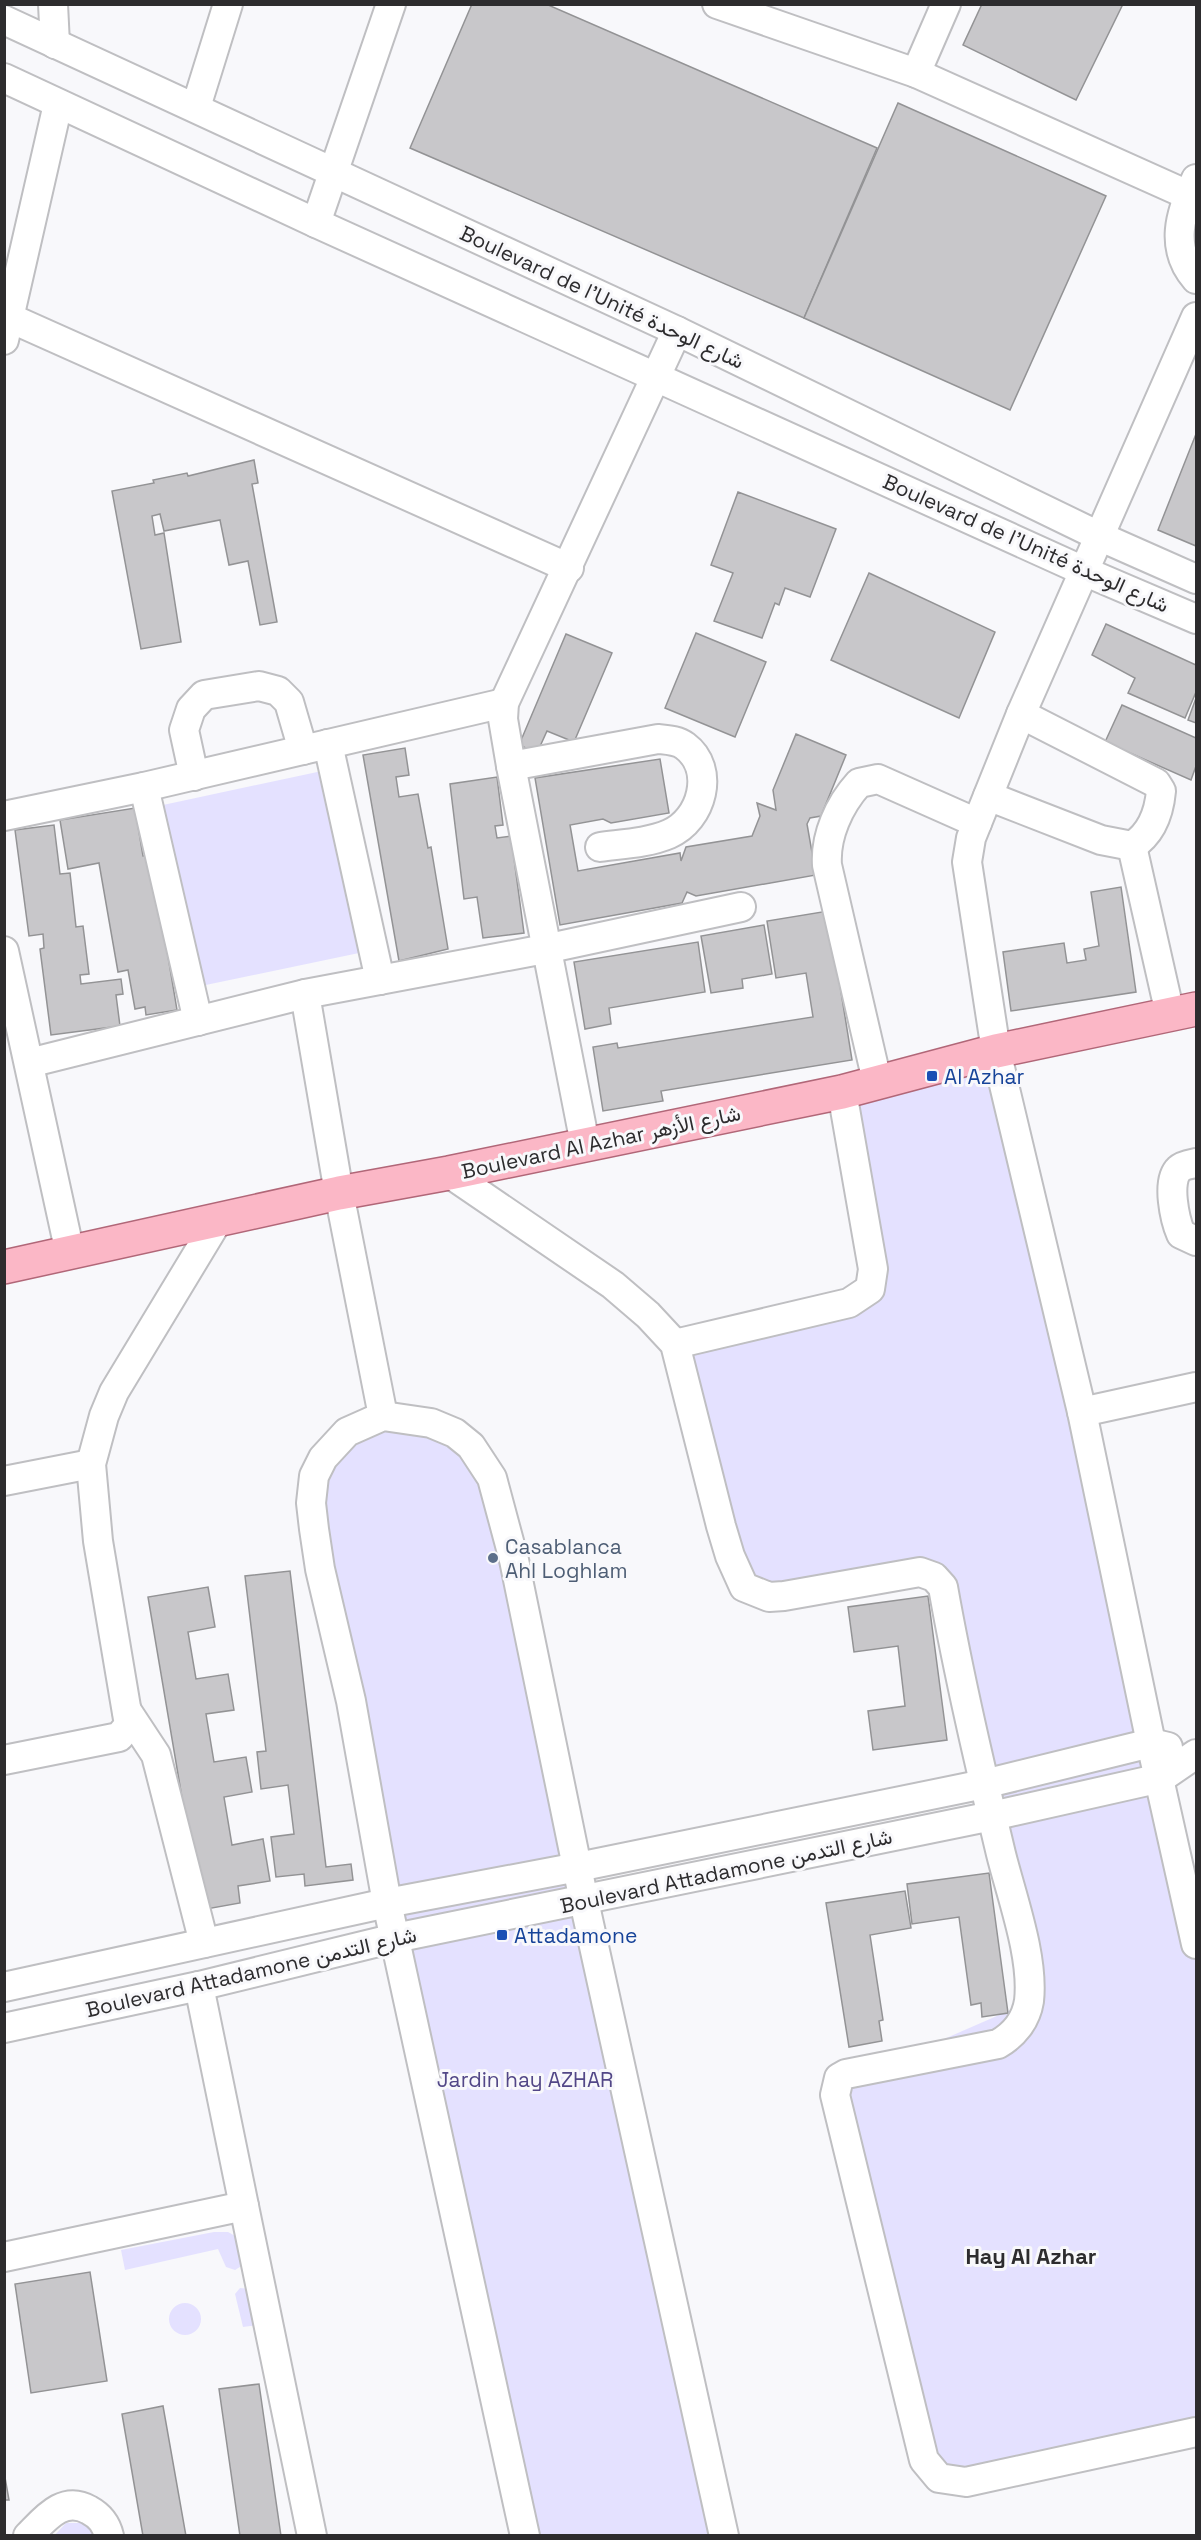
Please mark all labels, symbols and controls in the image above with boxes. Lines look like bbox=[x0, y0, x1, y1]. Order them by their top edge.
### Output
street label: Boulevard de l'Unité شارع الوحدة bbox=[455, 219, 748, 376]
street label: Boulevard de l'Unité شارع الوحدة bbox=[878, 468, 1173, 619]
place label: Al Azhar bbox=[944, 1063, 1025, 1090]
marker: Al Azhar bbox=[925, 1069, 939, 1083]
street label: Boulevard Al Azhar شارع الأزهر bbox=[459, 1099, 743, 1186]
place label: Casablanca Ahl Loghlam bbox=[505, 1533, 628, 1584]
marker: Casablanca Ahl Loghlam bbox=[486, 1551, 500, 1565]
street label: Boulevard Attadamone شارع التدمن bbox=[558, 1823, 895, 1920]
street label: Boulevard Attadamone شارع التدمن bbox=[83, 1921, 419, 2024]
place label: Attadamone bbox=[514, 1922, 637, 1949]
marker: Attadamone bbox=[495, 1928, 509, 1942]
park label: Jardin hay AZHAR bbox=[437, 2066, 613, 2093]
district label: Hay Al Azhar bbox=[965, 2242, 1097, 2270]

